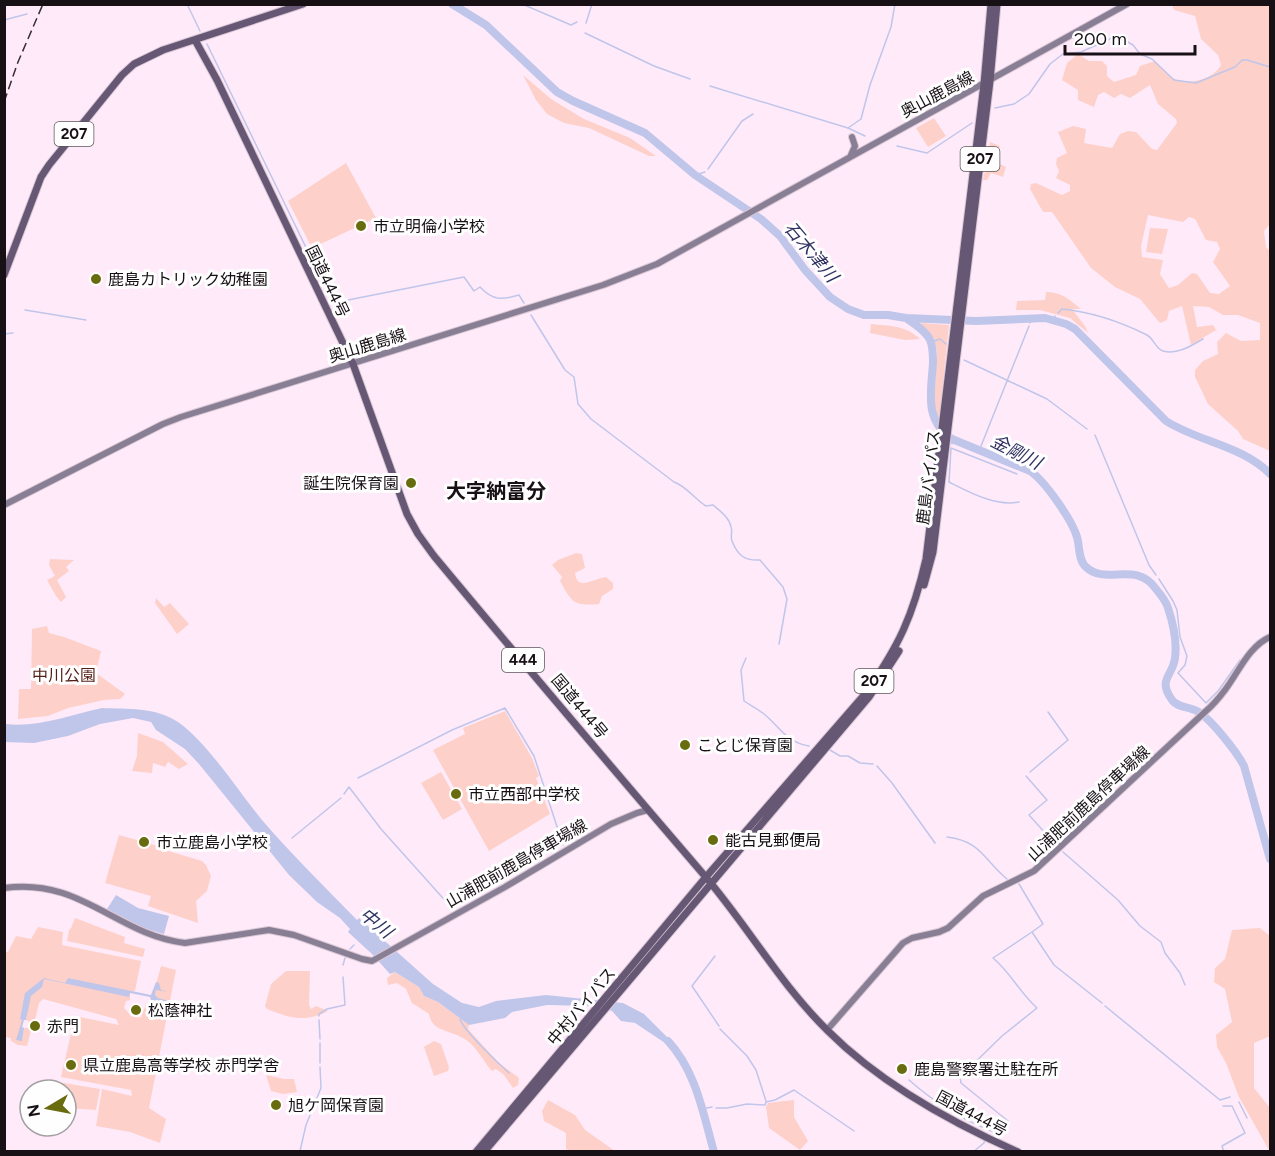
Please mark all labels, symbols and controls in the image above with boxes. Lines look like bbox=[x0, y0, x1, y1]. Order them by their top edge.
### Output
scale bar bbox=[1065, 18, 1196, 56]
text: 200 m bbox=[1074, 28, 1127, 50]
street label: 奥山鹿島線 bbox=[897, 67, 977, 122]
road number: 207 bbox=[54, 122, 94, 146]
road number: 207 bbox=[960, 147, 1000, 171]
place label: 市立明倫小学校 bbox=[373, 217, 485, 236]
water label: 石木津川 bbox=[779, 217, 844, 288]
marker: 市立明倫小学校 bbox=[354, 219, 368, 233]
street label: 国道444号 bbox=[302, 242, 353, 320]
place label: 鹿島カトリック幼稚園 bbox=[108, 270, 268, 289]
marker: 鹿島カトリック幼稚園 bbox=[89, 272, 103, 286]
street label: 奥山鹿島線 bbox=[326, 325, 408, 366]
street label: 鹿島バイパス bbox=[913, 428, 944, 526]
water label: 金剛川 bbox=[987, 430, 1047, 475]
place label: 誕生院保育園 bbox=[303, 474, 399, 493]
marker: 誕生院保育園 bbox=[404, 476, 418, 490]
district label: 大字納富分 bbox=[446, 479, 546, 503]
road number: 444 bbox=[502, 648, 544, 672]
park label: 中川公園 bbox=[32, 666, 96, 685]
road number: 207 bbox=[854, 669, 894, 693]
street label: 国道444号 bbox=[547, 670, 612, 742]
place label: ことじ保育園 bbox=[697, 736, 793, 755]
marker: ことじ保育園 bbox=[678, 738, 692, 752]
street label: 山浦肥前鹿島停車場線 bbox=[1023, 742, 1153, 865]
place label: 市立西部中学校 bbox=[468, 785, 580, 804]
marker: 市立西部中学校 bbox=[449, 787, 463, 801]
street label: 山浦肥前鹿島停車場線 bbox=[442, 815, 590, 912]
place label: 能古見郵便局 bbox=[725, 831, 821, 850]
place label: 市立鹿島小学校 bbox=[156, 833, 268, 852]
marker: 能古見郵便局 bbox=[706, 833, 720, 847]
marker: 市立鹿島小学校 bbox=[137, 835, 151, 849]
water label: 中川 bbox=[355, 903, 398, 944]
street label: 中村バイパス bbox=[543, 964, 619, 1049]
place label: 松蔭神社 bbox=[148, 1001, 212, 1020]
marker: 松蔭神社 bbox=[129, 1003, 143, 1017]
place label: 赤門 bbox=[47, 1017, 79, 1036]
marker: 赤門 bbox=[28, 1019, 42, 1033]
place label: 県立鹿島高等学校 赤門学舎 bbox=[83, 1056, 279, 1075]
marker: 県立鹿島高等学校 赤門学舎 bbox=[64, 1058, 78, 1072]
place label: 鹿島警察署辻駐在所 bbox=[914, 1060, 1058, 1079]
marker: 鹿島警察署辻駐在所 bbox=[895, 1062, 909, 1076]
north arrow bbox=[18, 1078, 78, 1138]
street label: 国道444号 bbox=[933, 1087, 1011, 1140]
place label: 旭ケ岡保育園 bbox=[288, 1096, 384, 1115]
marker: 旭ケ岡保育園 bbox=[269, 1098, 283, 1112]
text: N bbox=[23, 1103, 44, 1118]

